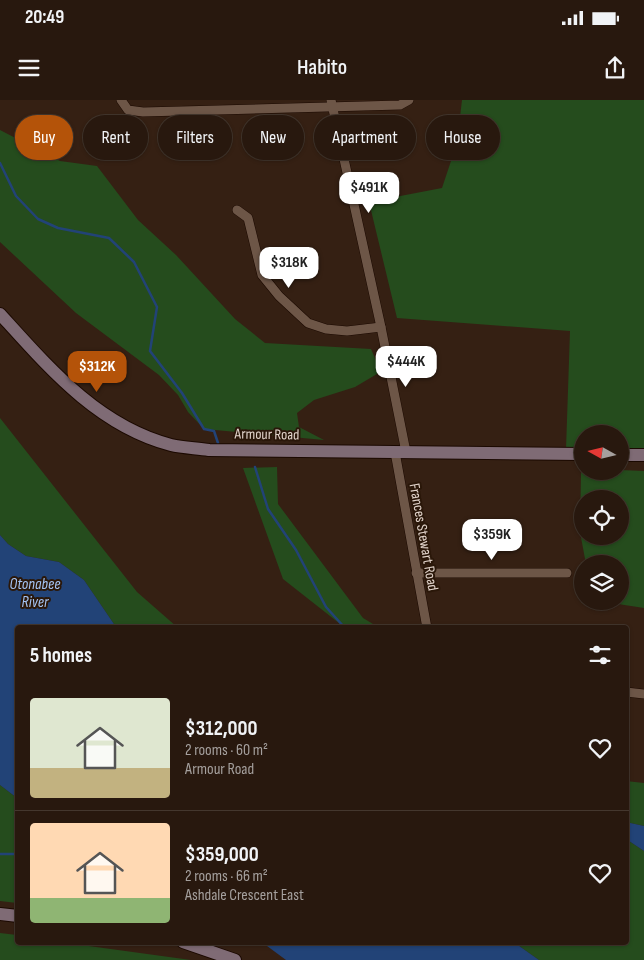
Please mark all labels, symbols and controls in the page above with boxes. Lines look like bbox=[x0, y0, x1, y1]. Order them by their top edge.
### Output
text: 20:49 bbox=[25, 6, 64, 29]
icon: menu bbox=[15, 54, 43, 82]
text: Habito bbox=[297, 54, 347, 81]
icon: share bbox=[601, 54, 629, 82]
chip: Buy bbox=[15, 115, 73, 160]
chip: Rent bbox=[83, 115, 148, 160]
chip: Filters bbox=[158, 115, 232, 160]
chip: New bbox=[242, 115, 304, 160]
chip: Apartment bbox=[314, 115, 416, 160]
chip: House bbox=[426, 115, 500, 160]
pin: $491K bbox=[334, 172, 404, 214]
text: $491K bbox=[350, 178, 388, 197]
pin: $318K bbox=[254, 246, 324, 289]
text: $318K bbox=[270, 253, 308, 272]
pin: $444K bbox=[371, 346, 441, 388]
pin: $312K bbox=[62, 350, 132, 393]
text: $444K bbox=[387, 352, 425, 371]
text: $312K bbox=[79, 357, 115, 376]
street label: Armour Road bbox=[233, 424, 300, 445]
north arrow bbox=[574, 425, 629, 480]
map controls bbox=[574, 425, 629, 610]
street label: Frances Stewart Road bbox=[405, 482, 442, 592]
button: locate bbox=[574, 490, 629, 545]
pin: $359K bbox=[457, 518, 527, 561]
text: $359K bbox=[473, 525, 511, 544]
button: layers bbox=[574, 555, 629, 610]
water label: Otonabee River bbox=[9, 575, 61, 612]
icon: filters bbox=[586, 641, 614, 669]
text: 5 homes bbox=[30, 643, 92, 668]
text: $312,000 bbox=[185, 716, 258, 741]
icon: home bbox=[70, 718, 130, 778]
icon: heart bbox=[586, 734, 614, 762]
text: 2 rooms · 60 m² bbox=[185, 741, 268, 760]
text: Armour Road bbox=[185, 760, 254, 779]
text: $359,000 bbox=[185, 842, 259, 867]
icon: home bbox=[70, 843, 130, 903]
icon: heart bbox=[586, 859, 614, 887]
text: 2 rooms · 66 m² bbox=[185, 867, 268, 886]
text: Ashdale Crescent East bbox=[185, 886, 304, 905]

